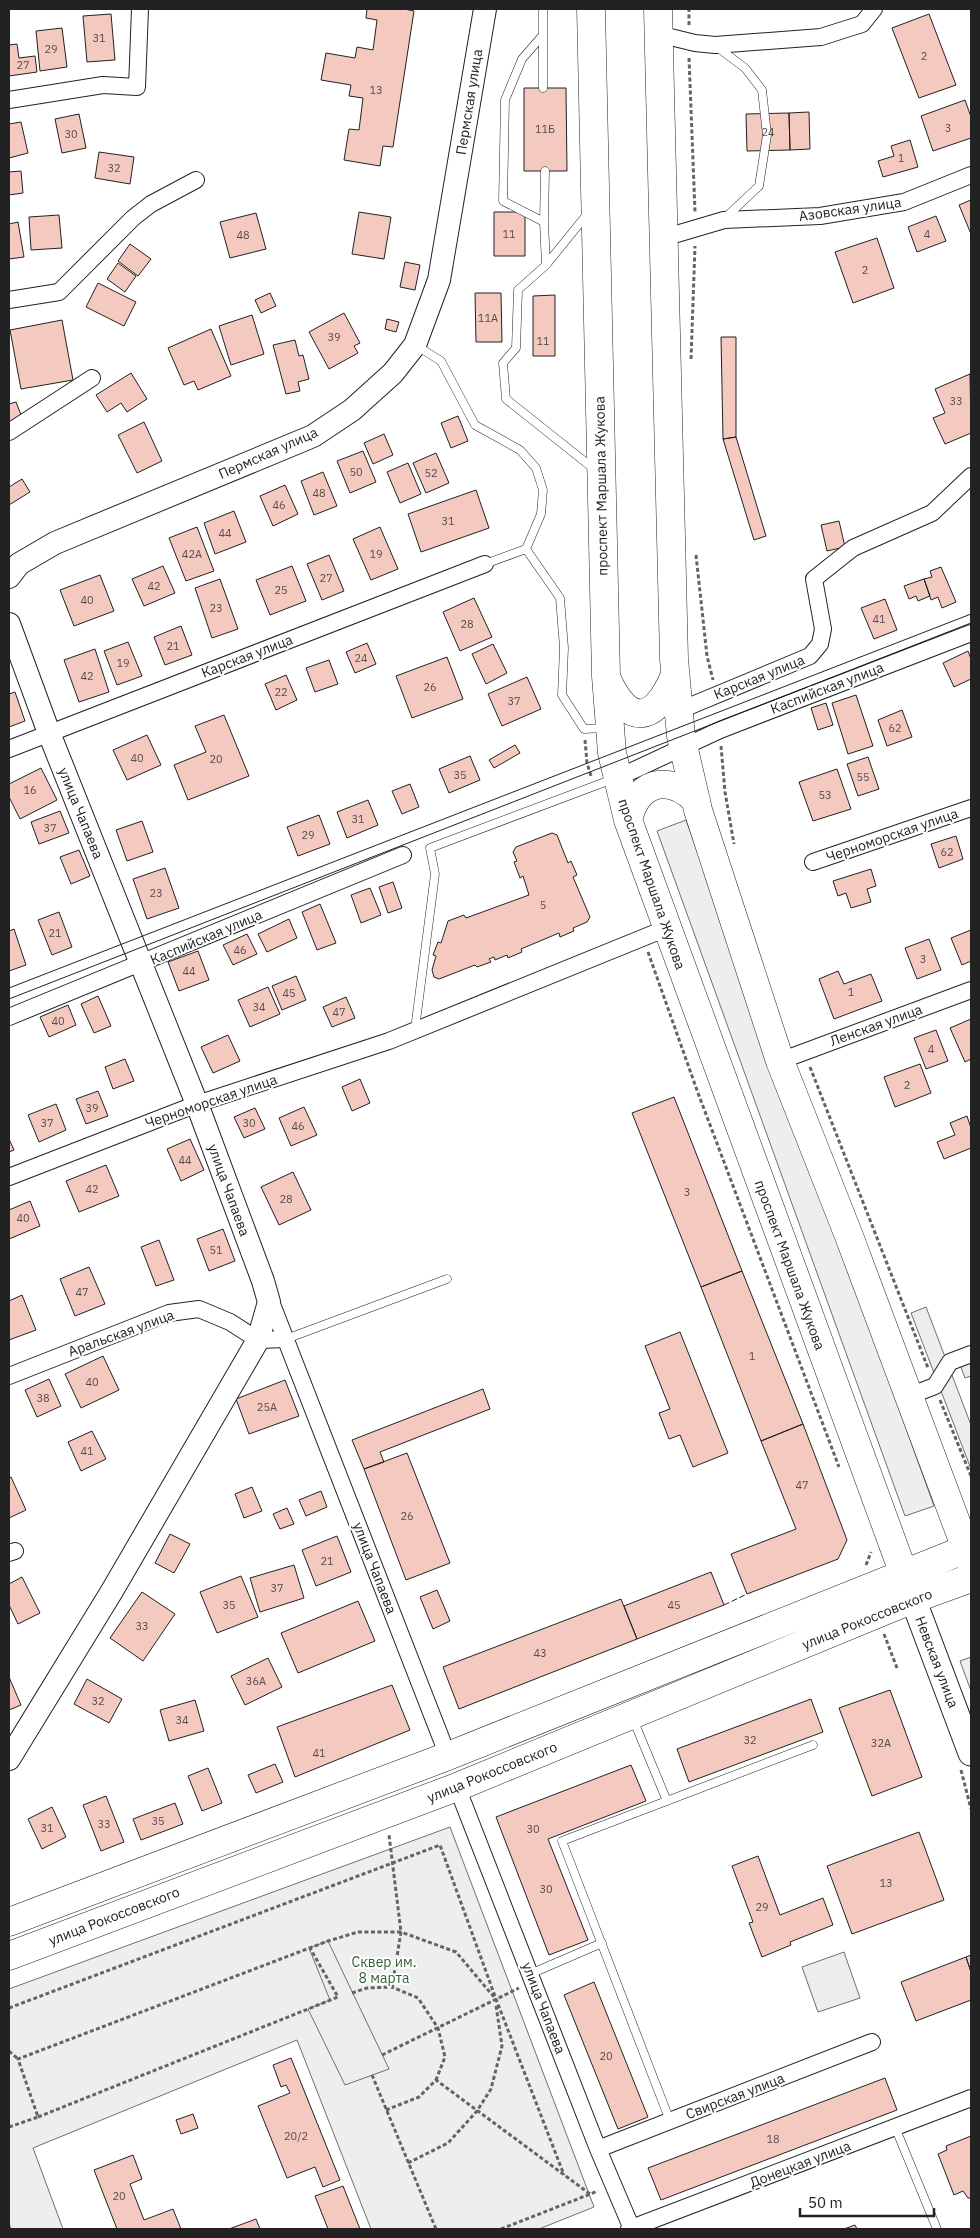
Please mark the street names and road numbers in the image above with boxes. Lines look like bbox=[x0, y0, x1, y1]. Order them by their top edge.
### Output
street label: Пермская улица bbox=[452, 47, 486, 156]
street label: Азовская улица bbox=[798, 193, 903, 225]
street label: проспект Маршала Жукова bbox=[590, 396, 612, 576]
street label: Пермская улица bbox=[216, 423, 321, 483]
street label: Карская улица bbox=[199, 630, 296, 682]
street label: Карская улица bbox=[711, 650, 808, 703]
street label: Каспийская улица bbox=[768, 658, 887, 718]
street label: улица Чапаева bbox=[54, 765, 108, 862]
street label: проспект Маршала Жукова bbox=[614, 796, 690, 972]
street label: Черноморская улица bbox=[824, 804, 961, 866]
street label: Каспийская улица bbox=[147, 905, 265, 969]
street label: Ленская улица bbox=[827, 1000, 925, 1050]
street label: Черноморская улица bbox=[143, 1070, 280, 1132]
street label: улица Чапаева bbox=[204, 1141, 254, 1239]
street label: проспект Маршала Жукова bbox=[751, 1178, 829, 1353]
street label: Аральская улица bbox=[66, 1305, 177, 1361]
street label: улица Чапаева bbox=[349, 1519, 401, 1617]
street label: улица Рокоссовского bbox=[799, 1585, 935, 1653]
street label: Невская улица bbox=[911, 1613, 963, 1711]
street label: улица Рокоссовского bbox=[424, 1738, 560, 1806]
street label: улица Рокоссовского bbox=[46, 1883, 182, 1949]
street label: улица Чапаева bbox=[518, 1959, 570, 2057]
street label: Свирская улица bbox=[683, 2069, 787, 2123]
street label: Донецкая улица bbox=[747, 2136, 854, 2192]

